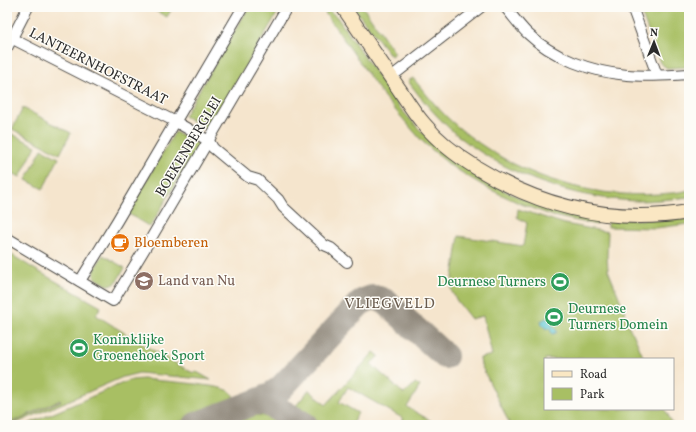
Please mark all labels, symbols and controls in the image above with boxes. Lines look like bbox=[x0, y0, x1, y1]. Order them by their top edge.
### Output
north arrow bbox=[634, 22, 674, 62]
street label: LANTEERNHOFSTRAAT bbox=[26, 24, 170, 110]
text: N bbox=[650, 26, 658, 41]
street label: BOEKENBERGLEI bbox=[152, 93, 226, 201]
cafe icon: Bloemberen bbox=[109, 232, 131, 254]
place label: Bloemberen bbox=[134, 234, 209, 253]
school or university icon: Land van Nu bbox=[133, 270, 155, 292]
sports icon: Deurnese Turners bbox=[549, 271, 571, 293]
place label: Land van Nu bbox=[158, 272, 235, 291]
place label: Deurnese Turners bbox=[437, 273, 546, 292]
district label: VLIEGVELD bbox=[344, 294, 436, 315]
place label: Deurnese Turners Domein bbox=[568, 300, 668, 335]
sports icon: Deurnese Turners Domein bbox=[543, 306, 565, 328]
place label: Koninklijke Groenehoek Sport bbox=[93, 331, 205, 366]
sports icon: Koninklijke Groenehoek Sport bbox=[68, 337, 90, 359]
legend bbox=[544, 358, 674, 410]
text: Road bbox=[580, 367, 607, 383]
text: Park bbox=[580, 387, 605, 403]

